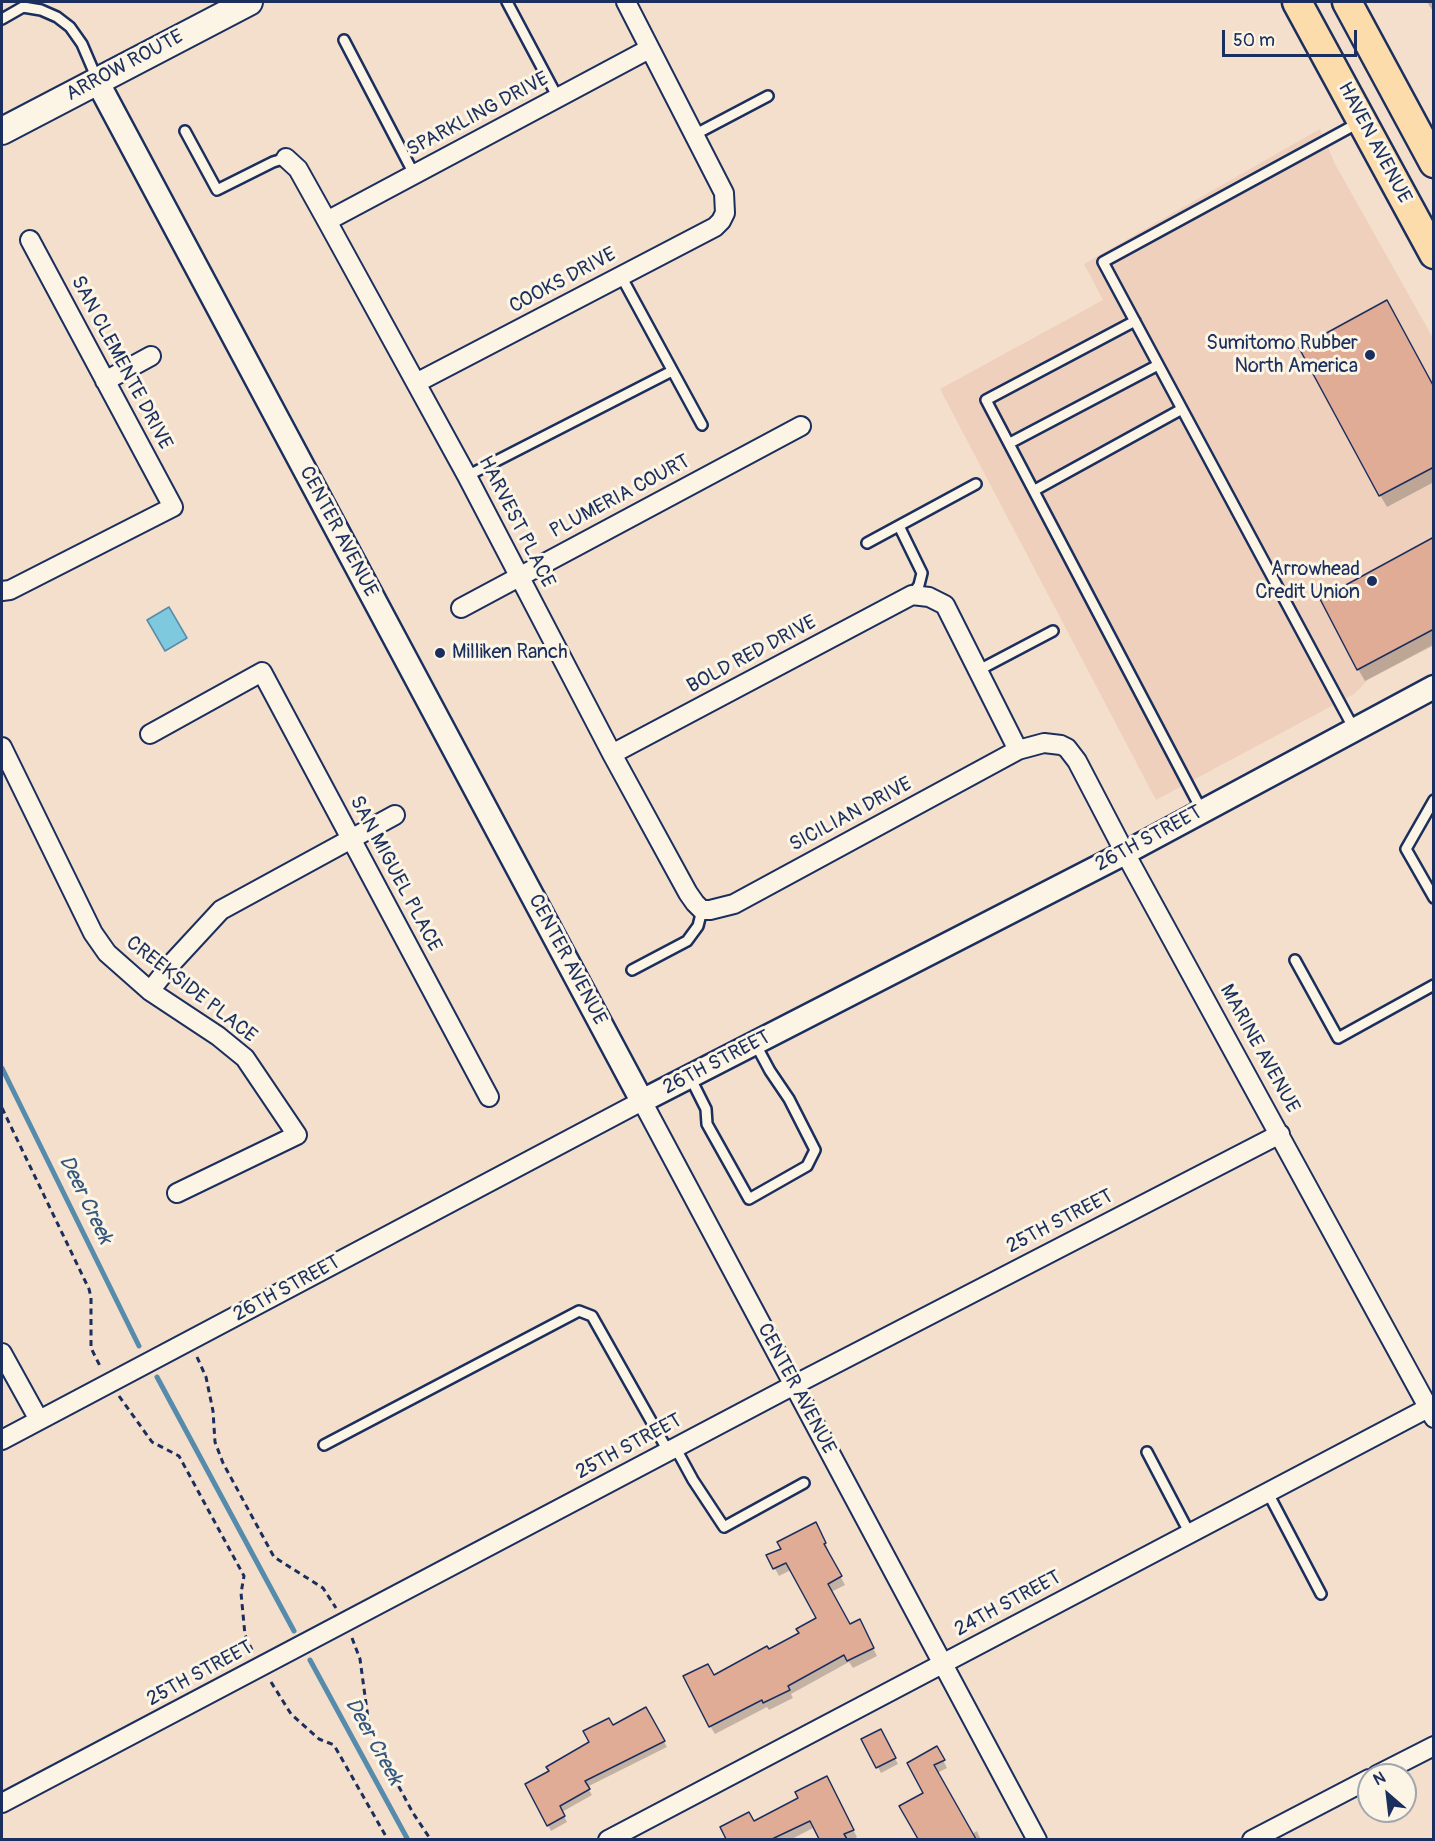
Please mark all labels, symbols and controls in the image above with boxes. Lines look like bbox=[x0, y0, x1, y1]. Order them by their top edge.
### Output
scale bar bbox=[1225, 18, 1360, 56]
street label: ARROW ROUTE bbox=[62, 25, 188, 107]
text: 50 m bbox=[1233, 29, 1275, 52]
street label: SPARKLING DRIVE bbox=[403, 67, 553, 163]
street label: HAVEN AVENUE bbox=[1332, 78, 1416, 208]
street label: COOKS DRIVE bbox=[506, 243, 620, 319]
street label: SAN CLEMENTE DRIVE bbox=[65, 272, 177, 454]
place label: Sumitomo Rubber North America bbox=[1206, 332, 1358, 379]
marker: Sumitomo Rubber North America bbox=[1363, 348, 1377, 362]
street label: PLUMERIA COURT bbox=[546, 450, 694, 544]
street label: HARVEST PLACE bbox=[472, 452, 560, 592]
street label: CENTER AVENUE bbox=[294, 463, 382, 601]
place label: Arrowhead Credit Union bbox=[1255, 558, 1360, 605]
marker: Arrowhead Credit Union bbox=[1365, 574, 1379, 588]
street label: BOLD RED DRIVE bbox=[683, 611, 821, 699]
place label: Milliken Ranch bbox=[452, 641, 568, 665]
marker: Milliken Ranch bbox=[433, 646, 447, 660]
street label: SICILIAN DRIVE bbox=[786, 773, 916, 857]
street label: SAN MIGUEL PLACE bbox=[344, 792, 446, 956]
street label: 26TH STREET bbox=[1092, 801, 1206, 877]
street label: CENTER AVENUE bbox=[523, 891, 611, 1029]
street label: CREEKSIDE PLACE bbox=[121, 931, 261, 1049]
street label: MARINE AVENUE bbox=[1214, 981, 1304, 1117]
street label: 26TH STREET bbox=[659, 1026, 775, 1100]
water label: Deer Creek bbox=[53, 1152, 117, 1248]
street label: 25TH STREET bbox=[1003, 1185, 1117, 1259]
street label: 26TH STREET bbox=[230, 1251, 344, 1327]
street label: CENTER AVENUE bbox=[752, 1320, 840, 1458]
street label: 25TH STREET bbox=[572, 1409, 686, 1485]
street label: 24TH STREET bbox=[951, 1566, 1065, 1642]
street label: 25TH STREET bbox=[143, 1636, 257, 1712]
water label: Deer Creek bbox=[339, 1694, 407, 1790]
north arrow bbox=[1357, 1763, 1417, 1823]
text: N bbox=[1370, 1768, 1389, 1790]

